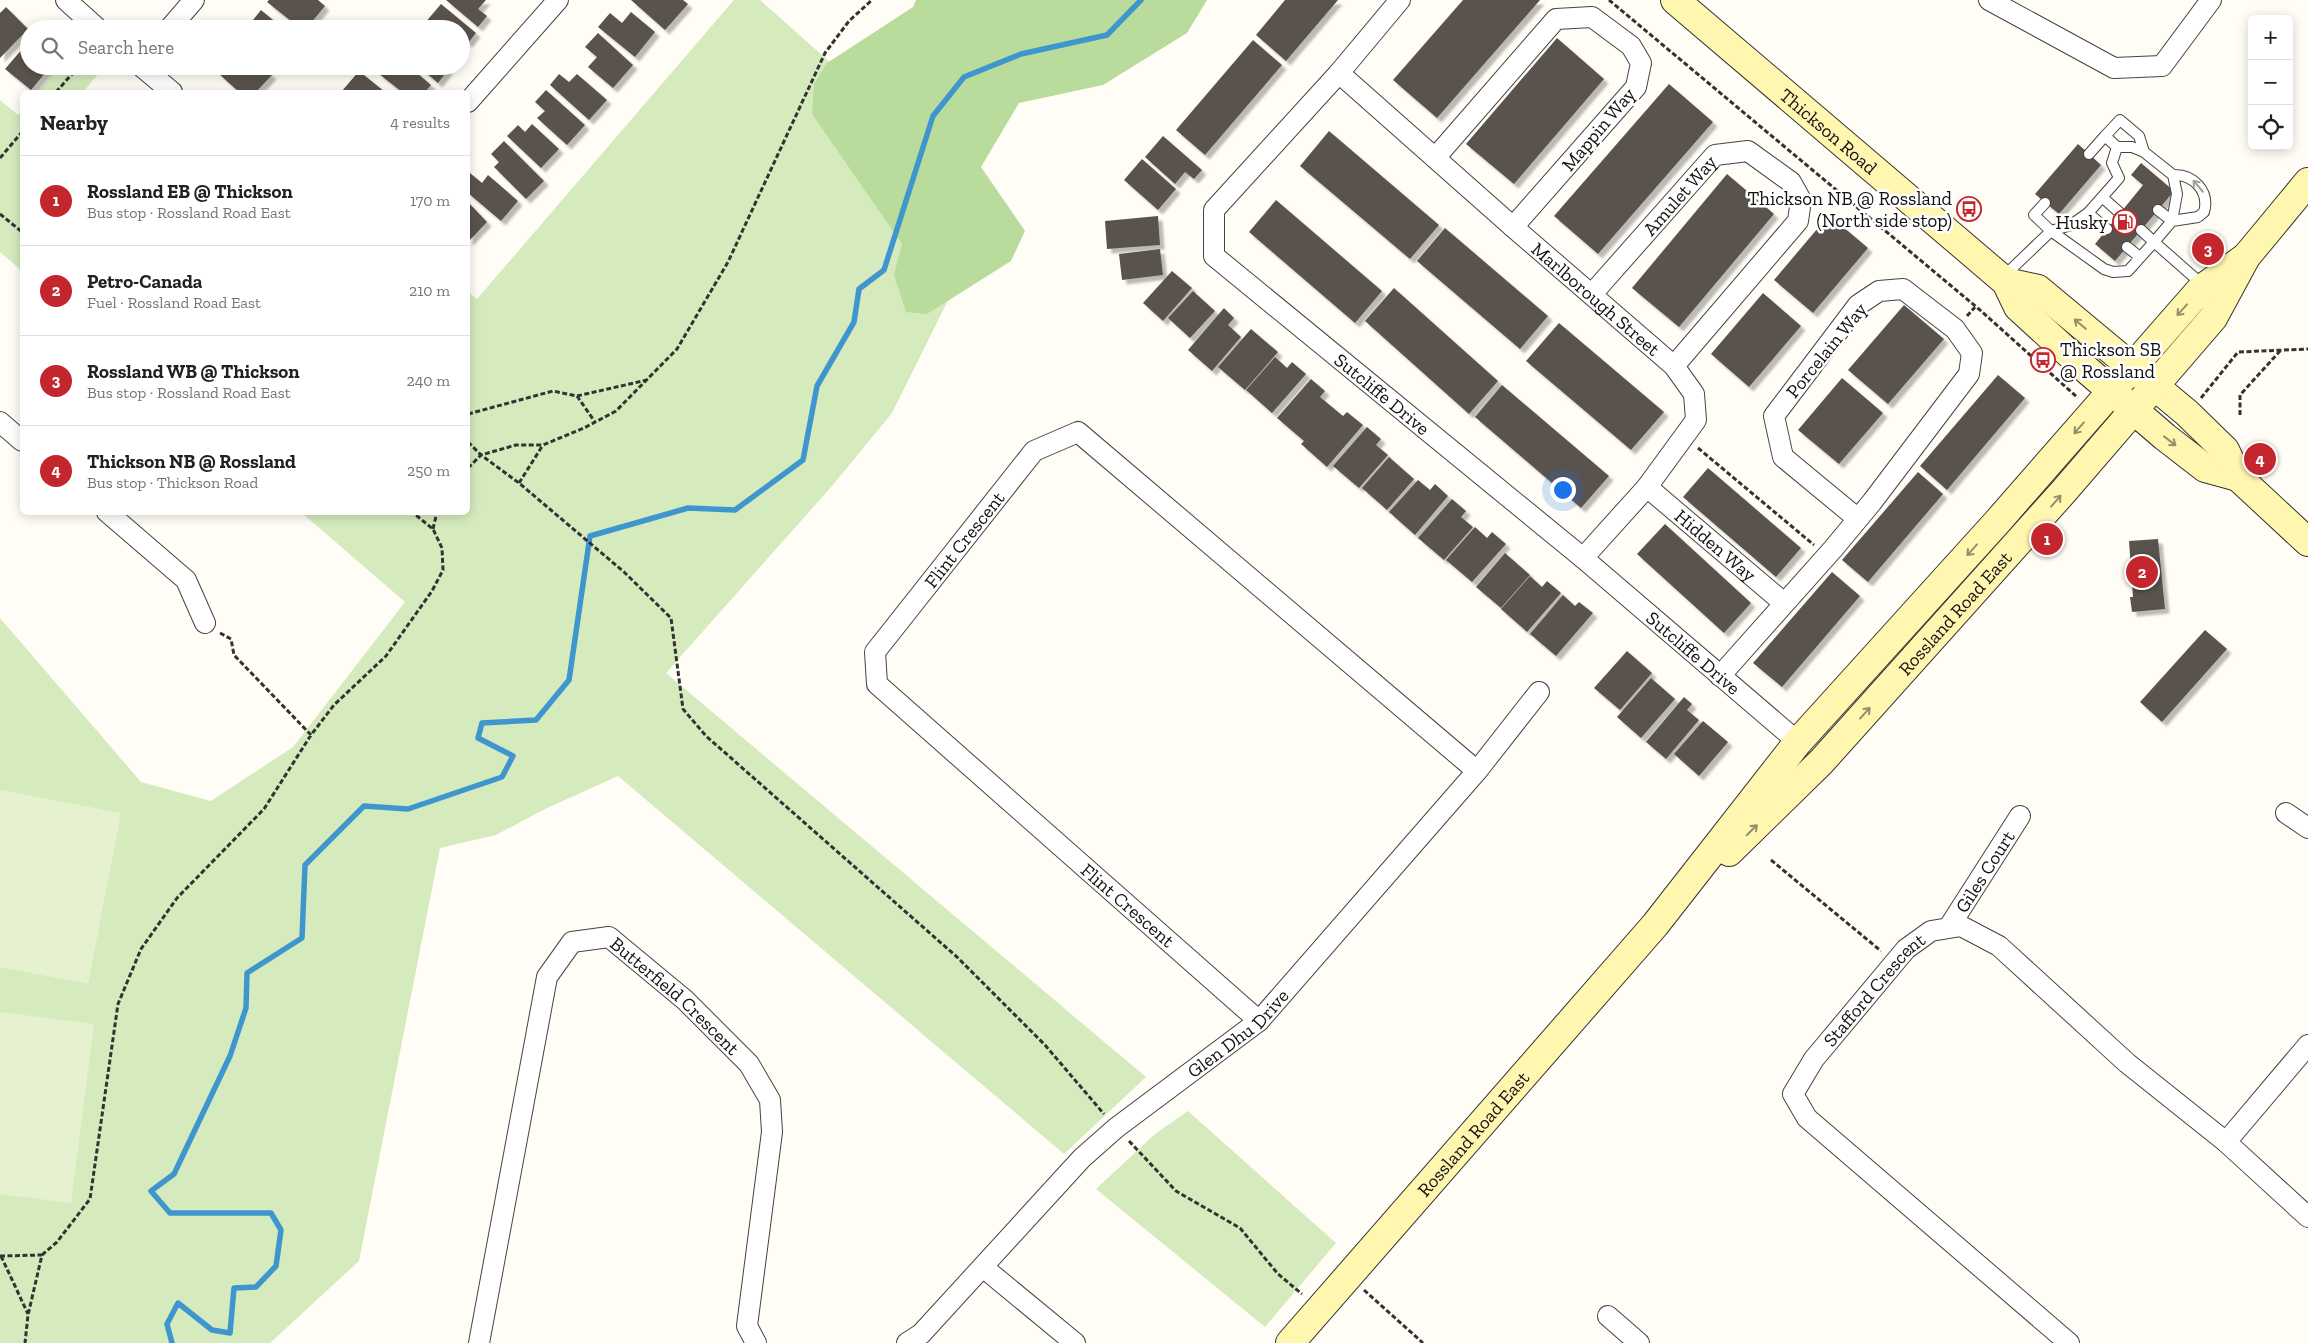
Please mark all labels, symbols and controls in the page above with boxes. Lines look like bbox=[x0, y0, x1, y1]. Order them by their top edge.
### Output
map controls bbox=[2248, 15, 2293, 150]
button: + bbox=[2248, 15, 2293, 60]
search box bbox=[20, 20, 470, 75]
icon: search bbox=[38, 34, 66, 62]
text: Search here bbox=[78, 36, 174, 59]
button: − bbox=[2248, 60, 2293, 105]
street label: Mappin Way bbox=[1557, 83, 1640, 176]
street label: Thickson Road bbox=[1775, 84, 1882, 180]
button: locate bbox=[2248, 105, 2293, 150]
text: Nearby bbox=[40, 110, 108, 135]
text: 4 results bbox=[390, 113, 450, 132]
street label: Amulet Way bbox=[1638, 150, 1722, 240]
one-way arrow bbox=[2192, 179, 2203, 192]
text: Rossland EB @ Thickson bbox=[87, 180, 293, 203]
place label: Thickson NB @ Rossland (North side stop) bbox=[1748, 187, 1953, 232]
text: 1 bbox=[53, 191, 59, 210]
text: 170 m bbox=[410, 191, 450, 210]
bus stop icon: Thickson NB @ Rossland (North side stop) bbox=[1956, 196, 1982, 222]
text: Bus stop · Rossland Road East bbox=[87, 203, 291, 222]
fuel station icon: Husky bbox=[2112, 209, 2138, 235]
place label: Husky bbox=[2055, 211, 2108, 234]
pin: 3 bbox=[2192, 230, 2224, 268]
street label: Marlborough Street bbox=[1527, 237, 1665, 361]
text: Petro-Canada bbox=[87, 270, 202, 293]
text: 2 bbox=[52, 281, 60, 300]
text: 210 m bbox=[409, 281, 450, 300]
text: Fuel · Rossland Road East bbox=[87, 293, 261, 312]
street label: Porcelain Way bbox=[1781, 298, 1872, 402]
one-way arrow bbox=[2176, 303, 2188, 316]
one-way arrow bbox=[2074, 318, 2087, 329]
place label: Thickson SB @ Rossland bbox=[2060, 338, 2161, 383]
bus stop icon: Thickson SB @ Rossland bbox=[2030, 347, 2056, 373]
street label: Sutcliffe Drive bbox=[1330, 348, 1434, 440]
text: Rossland WB @ Thickson bbox=[87, 360, 300, 383]
text: 3 bbox=[52, 371, 60, 390]
text: 240 m bbox=[406, 371, 450, 390]
text: Bus stop · Rossland Road East bbox=[87, 383, 291, 402]
one-way arrow bbox=[2074, 421, 2085, 434]
one-way arrow bbox=[2163, 436, 2177, 446]
pin: 4 bbox=[2244, 440, 2276, 478]
text: Thickson NB @ Rossland bbox=[87, 450, 296, 473]
text: 4 bbox=[51, 461, 61, 480]
text: 250 m bbox=[407, 461, 450, 480]
text: Bus stop · Thickson Road bbox=[87, 473, 258, 492]
your location bbox=[1550, 477, 1576, 503]
street label: Flint Crescent bbox=[919, 487, 1010, 593]
one-way arrow bbox=[2050, 494, 2061, 507]
street label: Hidden Way bbox=[1670, 505, 1761, 587]
pin: 1 bbox=[2031, 520, 2063, 558]
one-way arrow bbox=[1966, 544, 1978, 557]
street label: Rossland Road East bbox=[1894, 546, 2017, 680]
pin: 2 bbox=[2126, 553, 2158, 591]
street label: Sutcliffe Drive bbox=[1641, 606, 1745, 700]
one-way arrow bbox=[1859, 706, 1871, 719]
one-way arrow bbox=[1746, 824, 1759, 836]
street label: Giles Court bbox=[1950, 826, 2020, 917]
street label: Flint Crescent bbox=[1076, 859, 1179, 952]
street label: Stafford Crescent bbox=[1819, 928, 1930, 1051]
street label: Butterfield Crescent bbox=[605, 932, 744, 1060]
street label: Glen Dhu Drive bbox=[1183, 984, 1294, 1083]
street label: Rossland Road East bbox=[1412, 1067, 1534, 1201]

